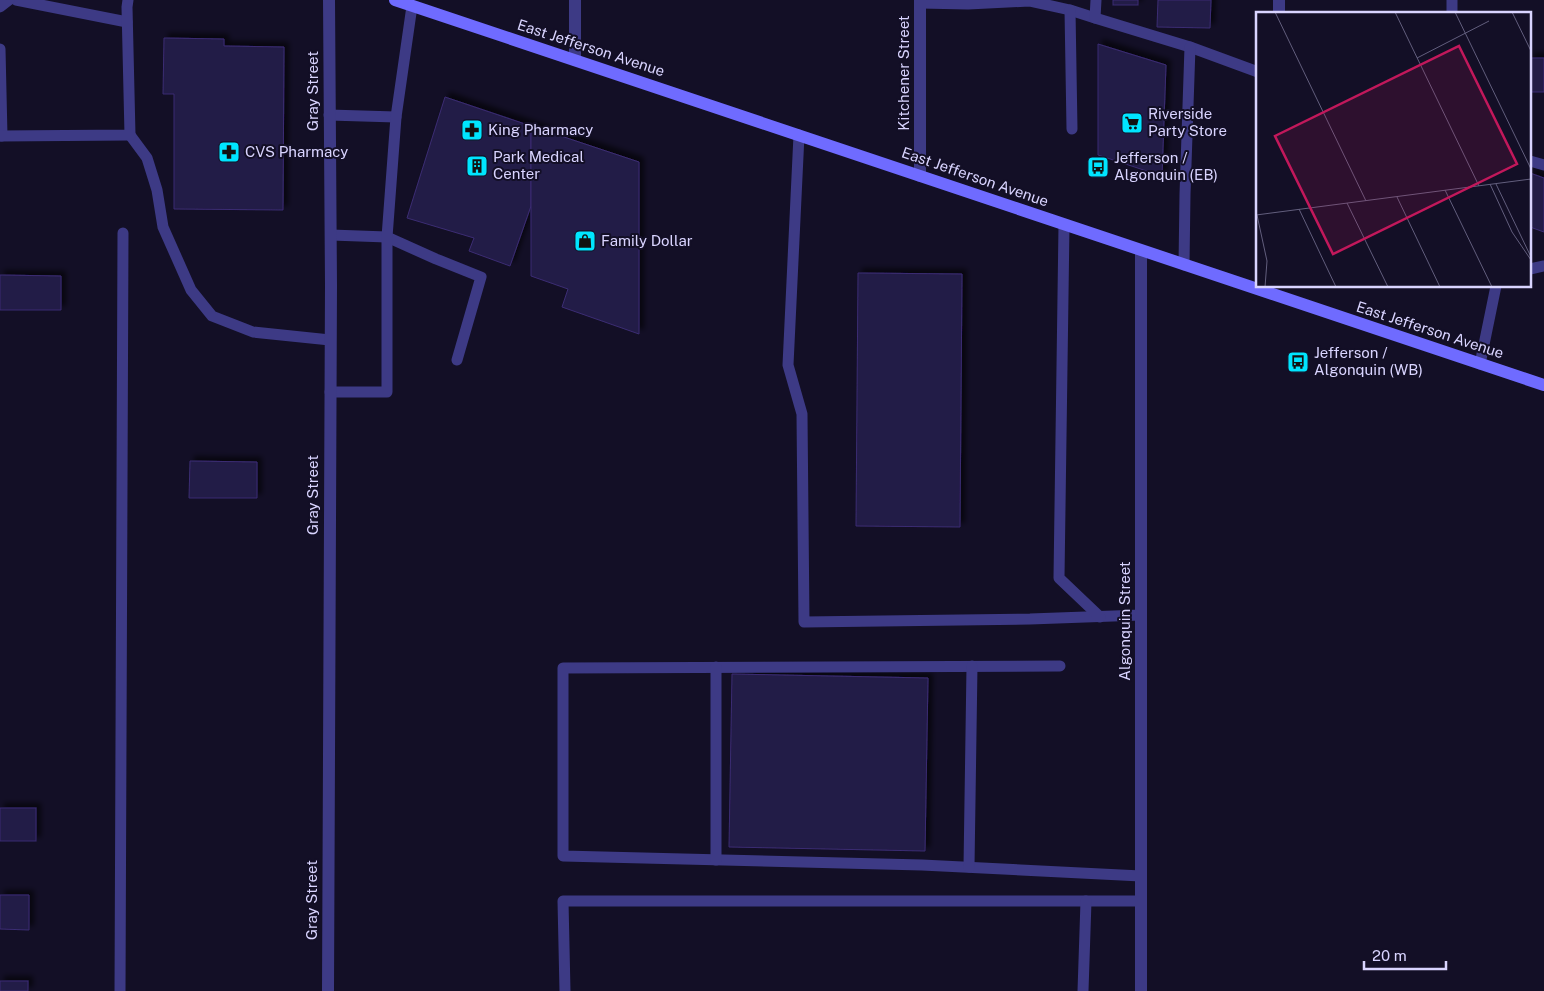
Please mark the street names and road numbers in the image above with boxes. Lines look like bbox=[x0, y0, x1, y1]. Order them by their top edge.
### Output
street label: Kitchener Street bbox=[895, 15, 912, 131]
street label: East Jefferson Avenue bbox=[515, 16, 667, 79]
street label: Gray Street bbox=[304, 51, 321, 131]
street label: East Jefferson Avenue bbox=[900, 143, 1051, 210]
street label: East Jefferson Avenue bbox=[1354, 298, 1506, 361]
street label: Gray Street bbox=[304, 455, 321, 535]
street label: Algonquin Street bbox=[1116, 561, 1133, 681]
street label: Gray Street bbox=[303, 860, 320, 940]

